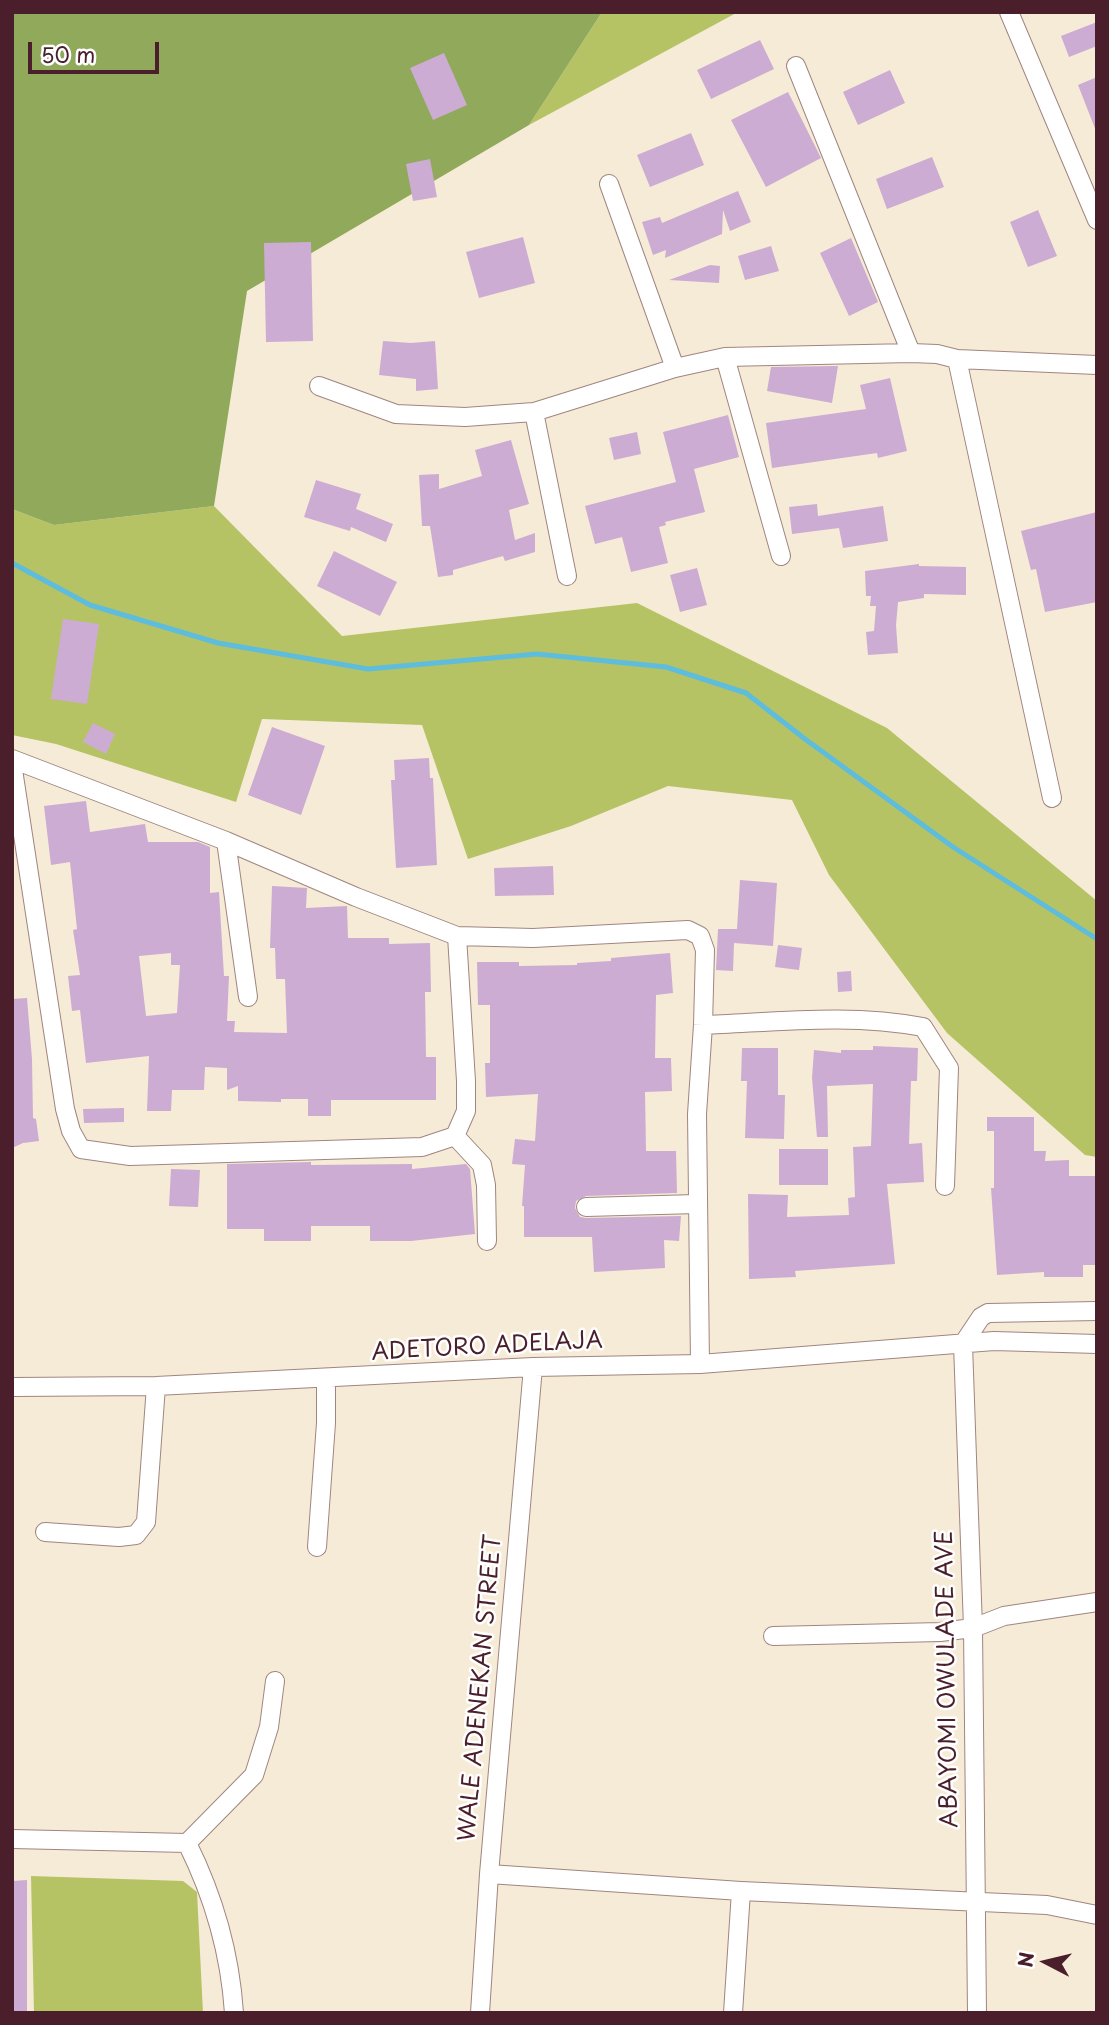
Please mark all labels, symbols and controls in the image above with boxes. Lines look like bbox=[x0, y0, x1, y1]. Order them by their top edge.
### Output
scale bar bbox=[32, 28, 163, 72]
text: 50 m bbox=[41, 38, 95, 70]
street label: ADETORO ADELAJA bbox=[371, 1327, 603, 1367]
street label: ABAYOMI OWULADE AVE bbox=[932, 1530, 964, 1828]
street label: WALE ADENEKAN STREET bbox=[454, 1533, 508, 1843]
north arrow bbox=[1011, 1927, 1081, 1997]
text: N bbox=[1010, 1950, 1040, 1969]

